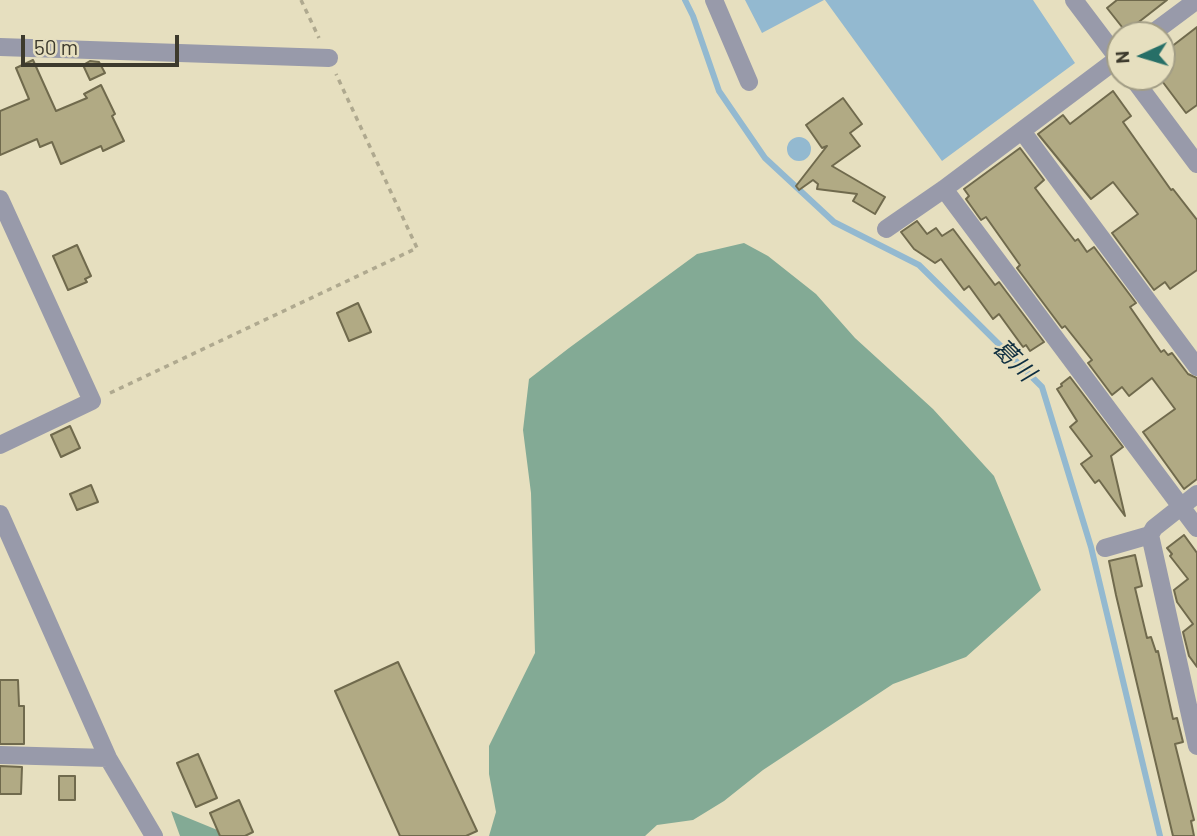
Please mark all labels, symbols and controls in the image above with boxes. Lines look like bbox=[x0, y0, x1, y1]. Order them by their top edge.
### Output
scale bar bbox=[24, 21, 182, 65]
north arrow bbox=[1106, 21, 1176, 91]
text: 50 m bbox=[34, 34, 78, 59]
text: N bbox=[1110, 50, 1133, 64]
water label: 葛川 bbox=[987, 333, 1041, 387]

